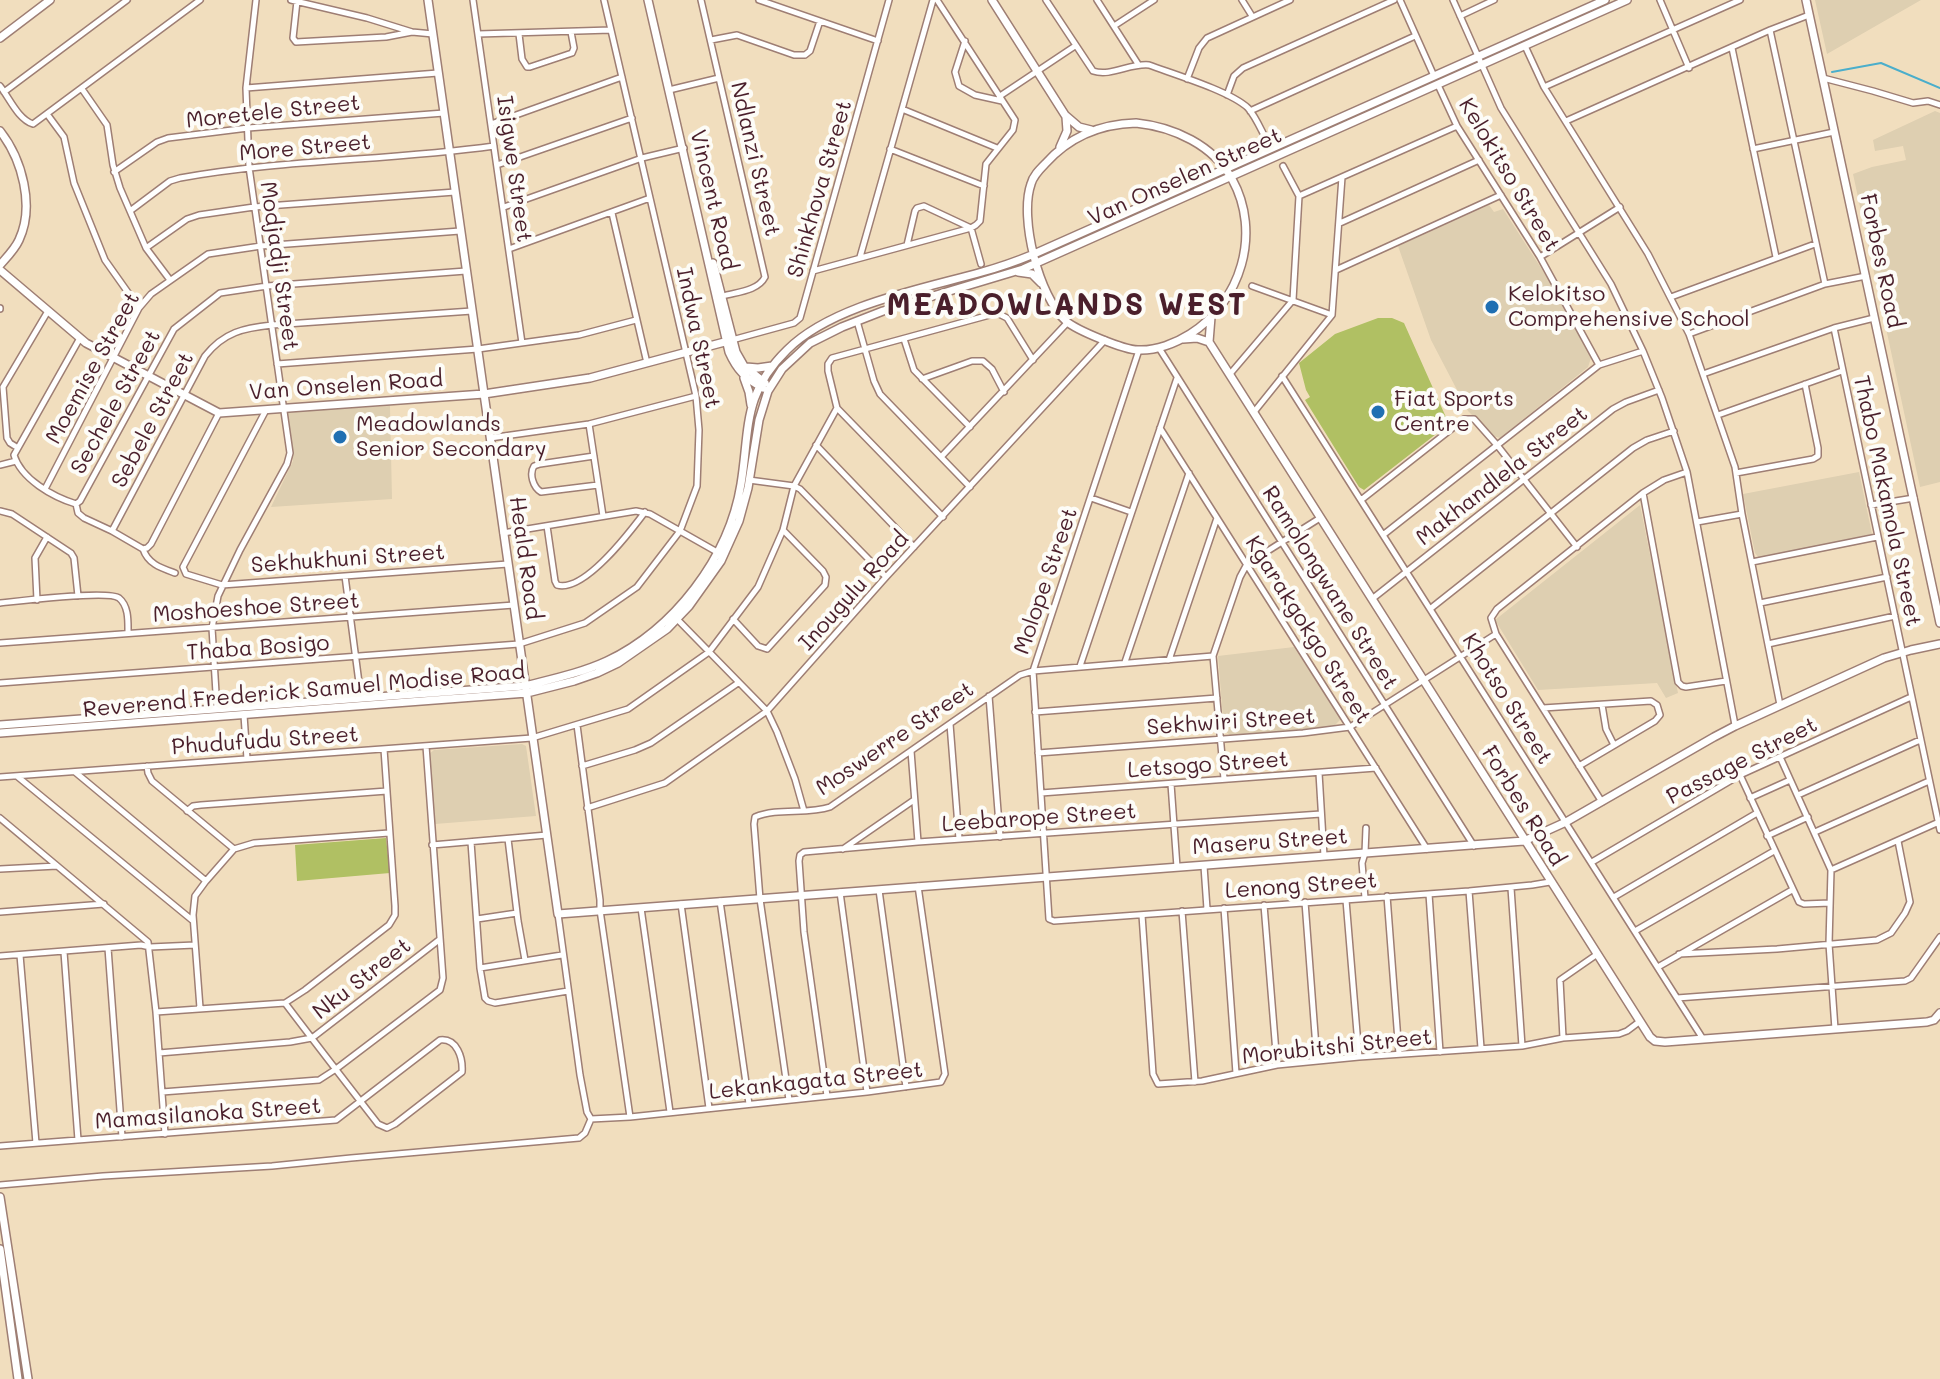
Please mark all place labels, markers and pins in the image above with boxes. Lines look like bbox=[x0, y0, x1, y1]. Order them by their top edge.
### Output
place label: Kelokitso Comprehensive School bbox=[1508, 281, 1750, 332]
marker: Kelokitso Comprehensive School bbox=[1483, 298, 1501, 316]
place label: Fiat Sports Centre bbox=[1394, 386, 1514, 438]
marker: Fiat Sports Centre bbox=[1369, 403, 1387, 421]
place label: Meadowlands Senior Secondary bbox=[356, 411, 546, 462]
marker: Meadowlands Senior Secondary bbox=[331, 428, 349, 446]

